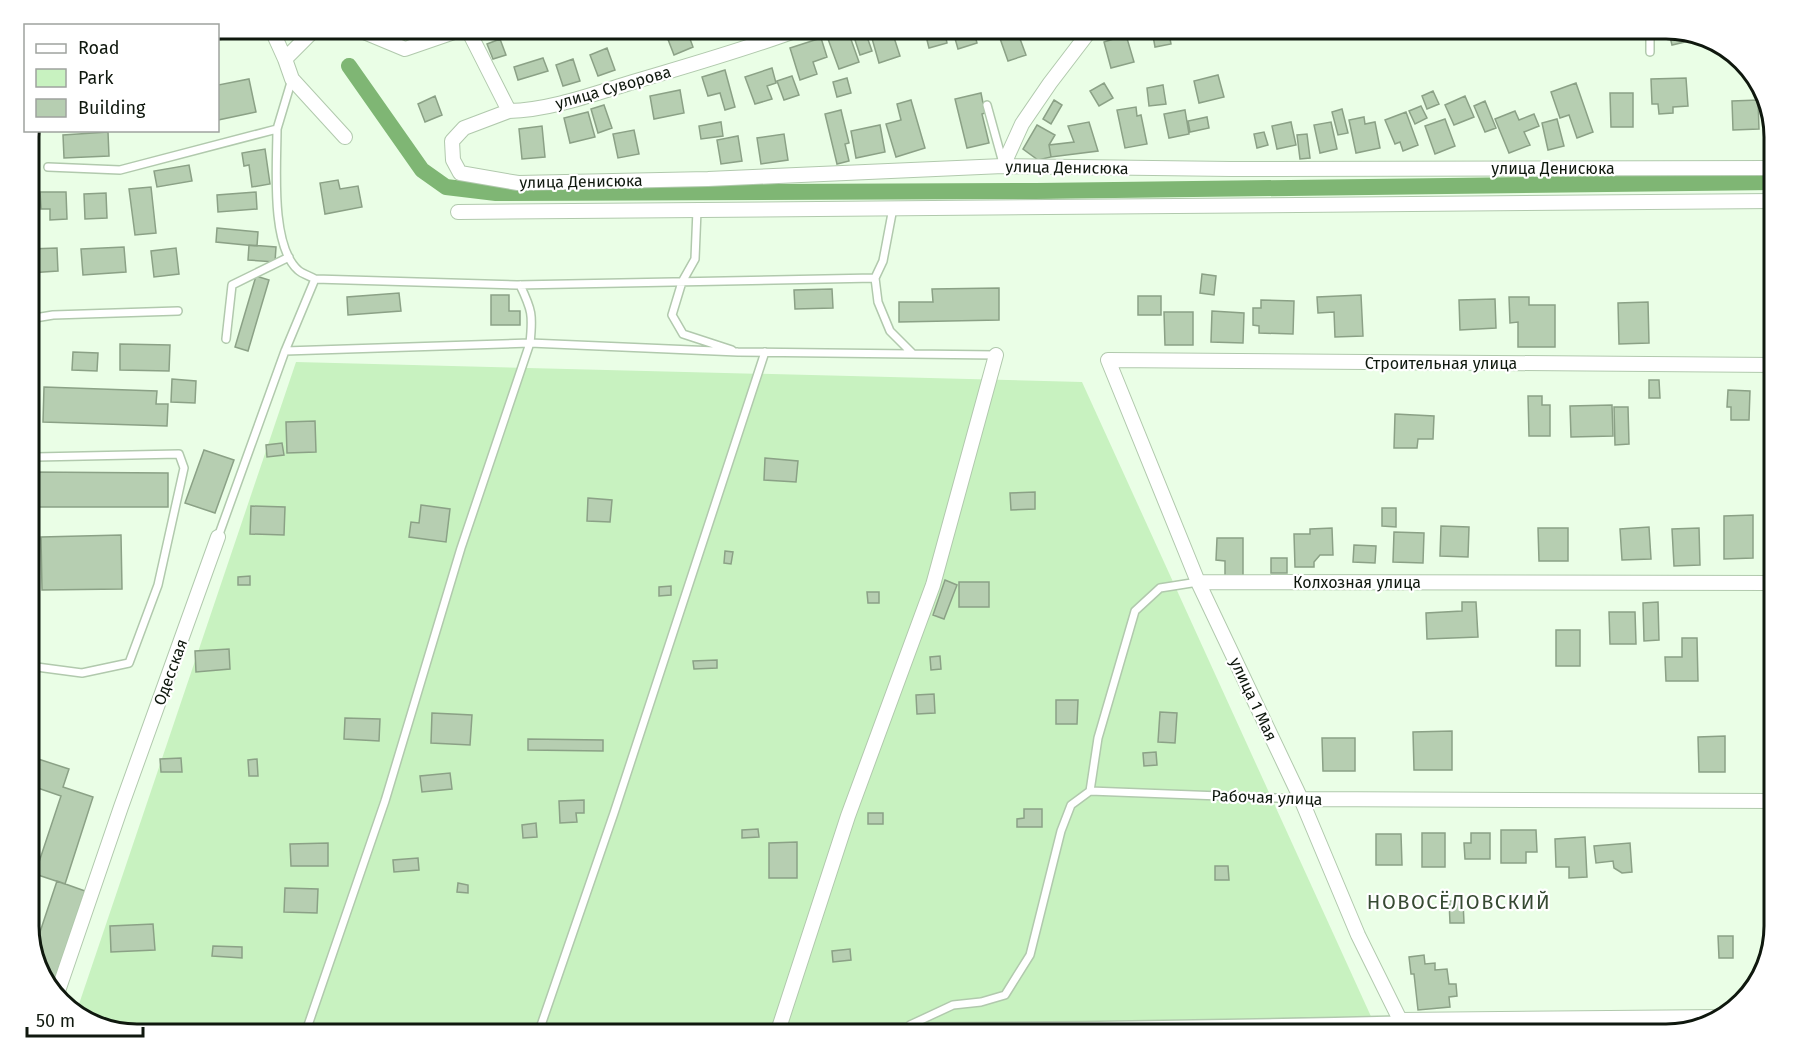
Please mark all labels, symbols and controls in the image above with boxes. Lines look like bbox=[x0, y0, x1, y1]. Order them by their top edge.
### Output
legend bbox=[24, 24, 219, 132]
text: Road bbox=[78, 37, 120, 59]
street label: улица Суворова bbox=[553, 62, 673, 113]
text: Park bbox=[78, 67, 114, 89]
text: Building bbox=[78, 97, 146, 119]
street label: улица Денисюка bbox=[1005, 157, 1129, 178]
street label: улица Денисюка bbox=[1491, 159, 1615, 178]
street label: улица Денисюка bbox=[519, 171, 643, 192]
street label: Строительная улица bbox=[1365, 354, 1517, 373]
street label: Колхозная улица bbox=[1293, 573, 1421, 592]
street label: Одесская bbox=[150, 636, 191, 708]
street label: улица 1 Мая bbox=[1226, 654, 1281, 744]
street label: Рабочая улица bbox=[1211, 786, 1323, 809]
district label: НОВОСЁЛОВСКИЙ bbox=[1367, 890, 1551, 914]
scale bar bbox=[27, 1000, 142, 1038]
text: 50 m bbox=[36, 1010, 75, 1032]

